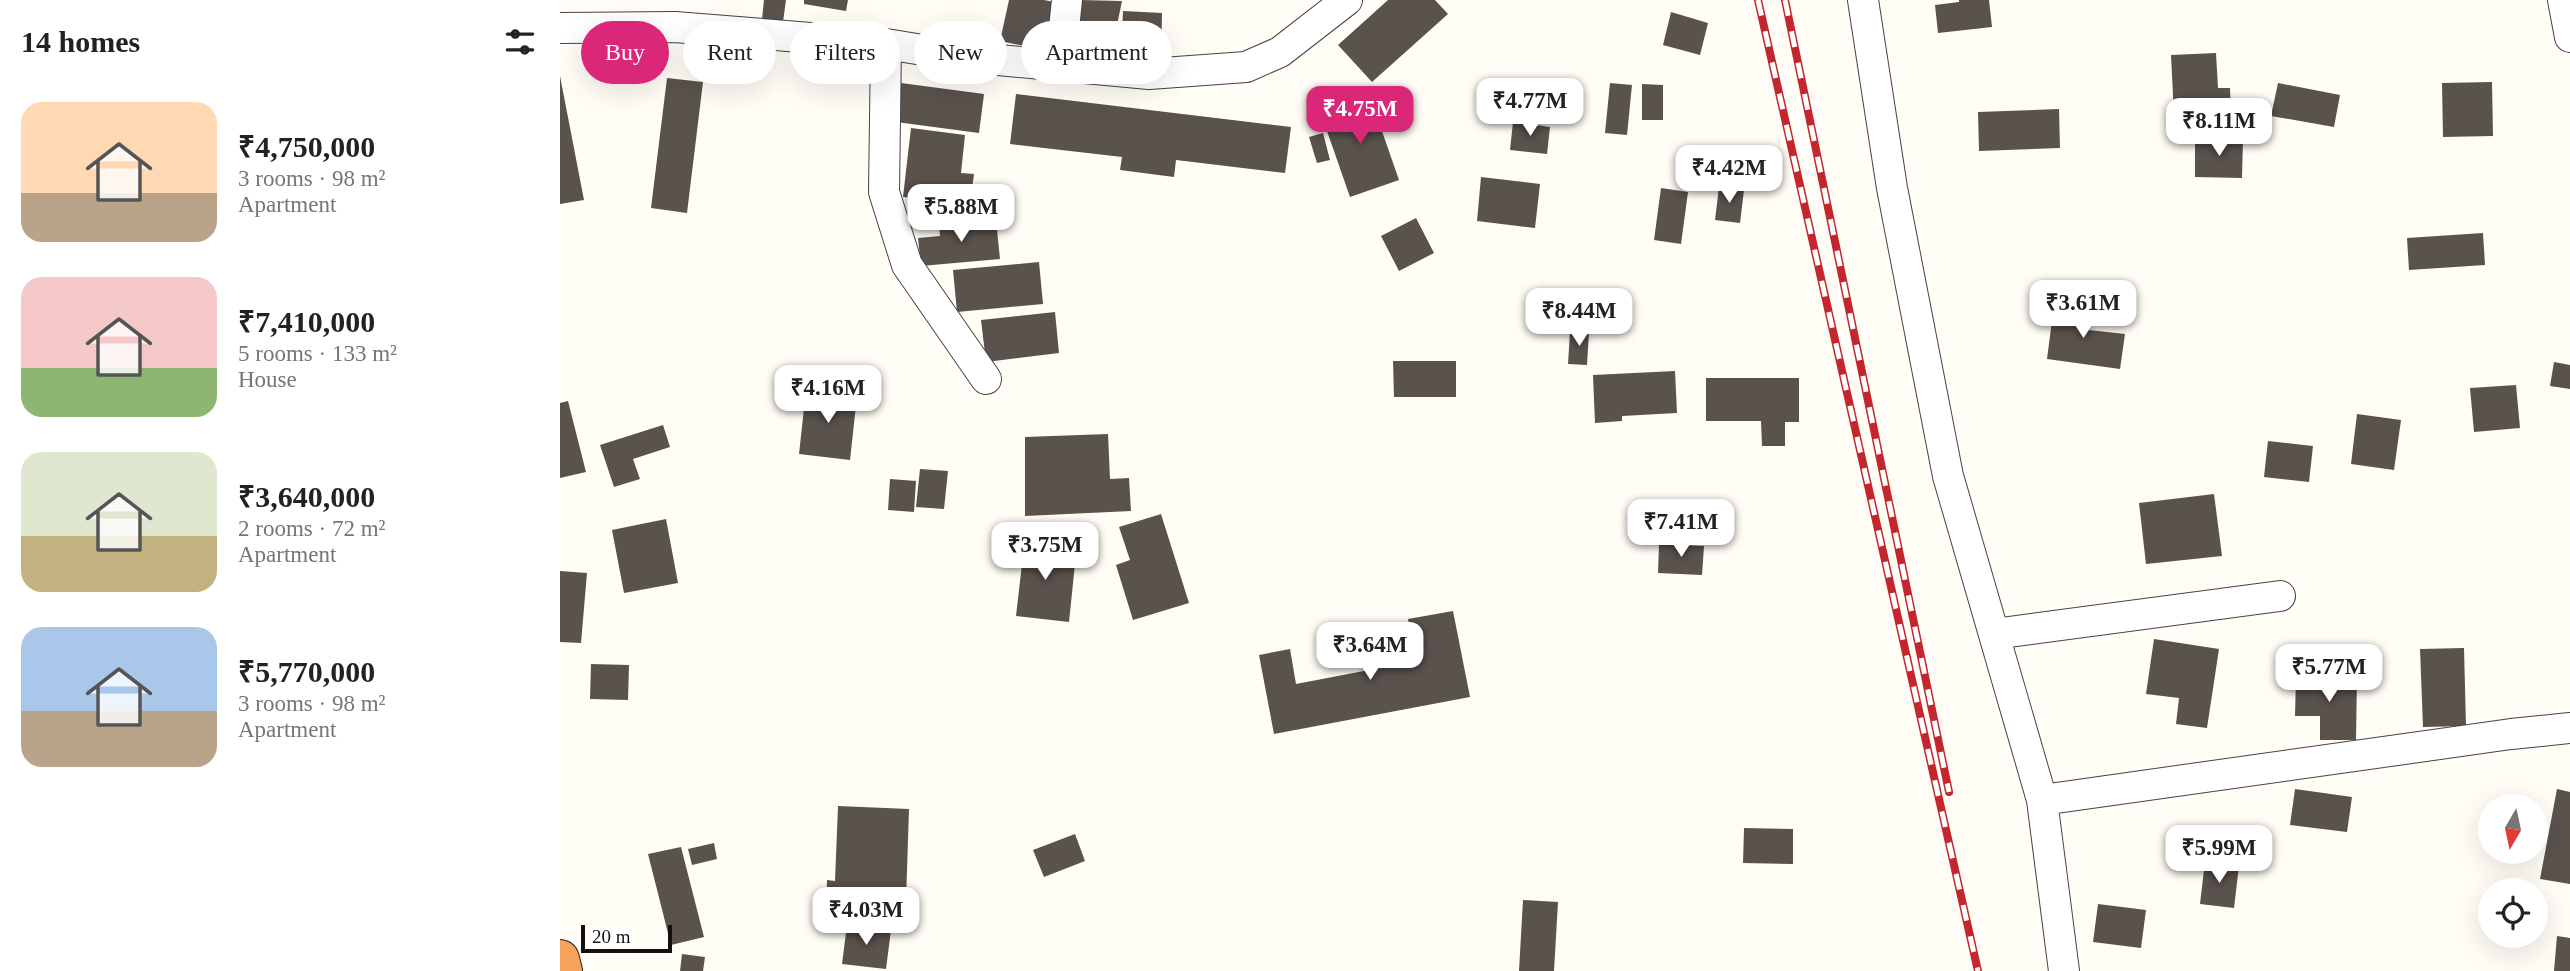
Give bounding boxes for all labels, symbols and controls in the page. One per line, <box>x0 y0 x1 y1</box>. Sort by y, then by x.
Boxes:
chip: Buy <box>581 21 669 84</box>
chip: Rent <box>683 21 776 84</box>
chip: Filters <box>790 21 900 84</box>
chip: New <box>914 21 1007 84</box>
chip: Apartment <box>1021 21 1172 84</box>
icon: filters <box>501 23 539 61</box>
text: 14 homes <box>21 25 140 58</box>
pin: ₹4.77M <box>1473 78 1587 138</box>
pin: ₹4.75M <box>1303 86 1417 146</box>
text: ₹4.77M <box>1492 88 1568 113</box>
text: ₹4.75M <box>1322 96 1398 121</box>
pin: ₹8.11M <box>2162 99 2276 158</box>
text: ₹8.11M <box>2182 108 2256 133</box>
icon: home <box>77 130 161 214</box>
text: ₹4,750,000 <box>238 130 375 163</box>
pin: ₹4.42M <box>1672 146 1786 205</box>
text: ₹4.42M <box>1691 155 1767 180</box>
text: 3 rooms · 98 m² <box>238 166 385 191</box>
pin: ₹5.88M <box>904 184 1018 244</box>
text: Apartment <box>238 192 336 217</box>
text: ₹5.88M <box>923 194 999 219</box>
pin: ₹3.61M <box>2026 280 2140 340</box>
pin: ₹8.44M <box>1522 288 1636 348</box>
text: ₹3.61M <box>2045 290 2121 315</box>
text: ₹8.44M <box>1541 298 1617 323</box>
icon: home <box>77 305 161 389</box>
text: ₹7,410,000 <box>238 305 375 338</box>
text: 5 rooms · 133 m² <box>238 341 397 366</box>
pin: ₹4.16M <box>771 366 885 425</box>
text: House <box>238 367 297 392</box>
text: ₹4.16M <box>790 375 866 400</box>
icon: home <box>77 480 161 564</box>
text: ₹3,640,000 <box>238 480 375 513</box>
pin: ₹7.41M <box>1624 500 1738 559</box>
text: ₹7.41M <box>1643 509 1719 534</box>
text: 2 rooms · 72 m² <box>238 516 385 541</box>
pin: ₹3.75M <box>988 522 1102 582</box>
text: ₹3.75M <box>1007 532 1083 557</box>
text: Apartment <box>238 542 336 567</box>
pin: ₹3.64M <box>1313 622 1427 682</box>
text: ₹3.64M <box>1332 632 1408 657</box>
pin: ₹5.77M <box>2272 644 2386 704</box>
text: ₹5.77M <box>2291 654 2367 679</box>
icon: home <box>77 655 161 739</box>
text: ₹5,770,000 <box>238 655 375 688</box>
text: 3 rooms · 98 m² <box>238 691 385 716</box>
text: Apartment <box>238 717 336 742</box>
north arrow <box>2478 794 2548 864</box>
map controls <box>2478 794 2548 948</box>
pin: ₹5.99M <box>2162 826 2276 885</box>
text: ₹5.99M <box>2181 835 2257 860</box>
button: locate <box>2478 878 2548 948</box>
pin: ₹4.03M <box>809 888 923 947</box>
text: ₹4.03M <box>828 897 904 922</box>
scale bar <box>581 922 672 954</box>
text: 20 m <box>592 926 631 947</box>

